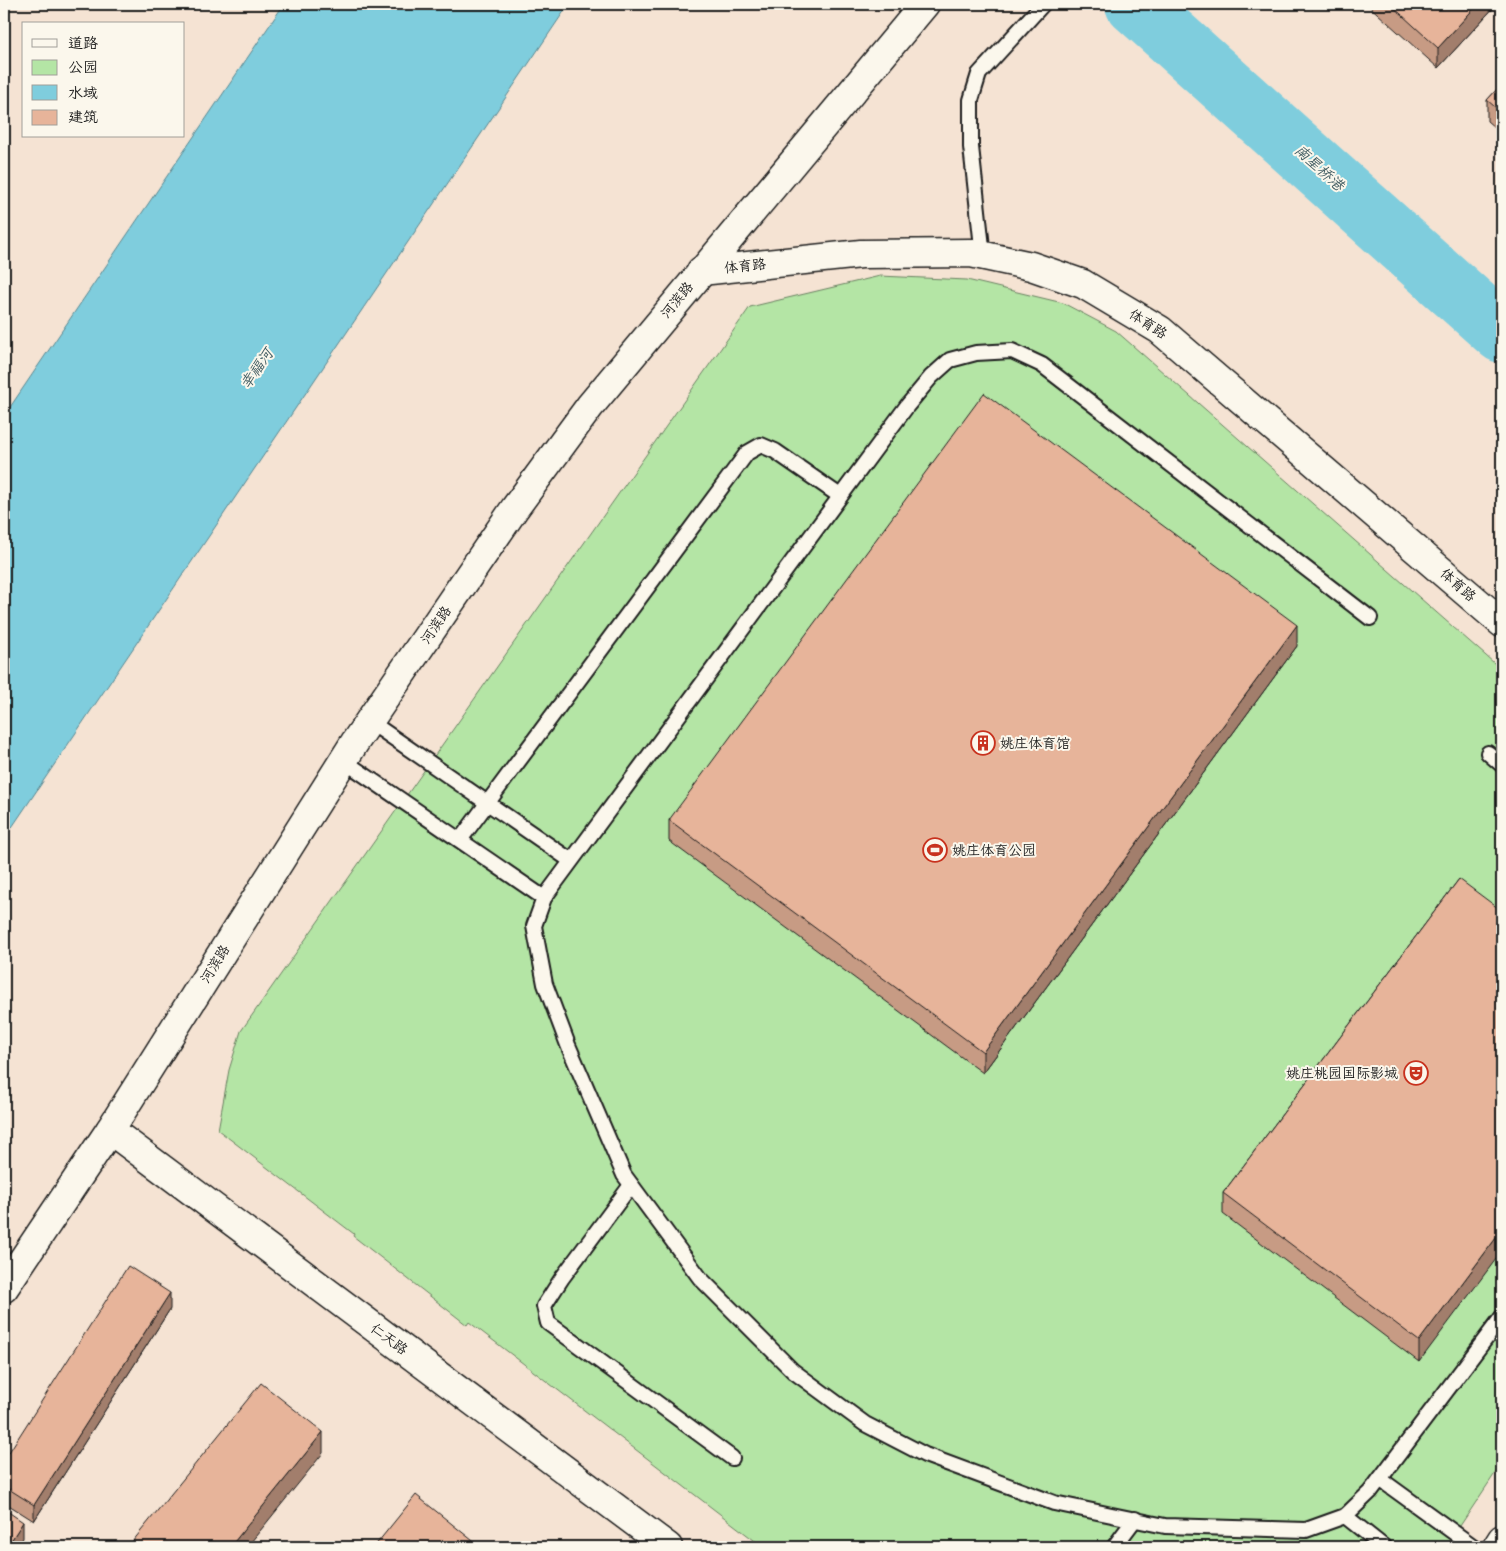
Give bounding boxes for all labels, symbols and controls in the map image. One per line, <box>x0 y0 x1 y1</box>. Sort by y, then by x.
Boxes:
legend <box>22 22 185 138</box>
text: 道路 <box>68 34 98 53</box>
text: 公园 <box>68 58 98 77</box>
text: 水域 <box>68 84 98 103</box>
text: 建筑 <box>68 108 98 127</box>
water label: 南星桥港 <box>1290 141 1349 196</box>
street label: 体育路 <box>723 255 767 277</box>
street label: 河滨路 <box>657 278 697 322</box>
street label: 体育路 <box>1126 305 1170 343</box>
water label: 幸福河 <box>236 343 279 393</box>
street label: 体育路 <box>1437 565 1479 605</box>
street label: 河滨路 <box>417 603 455 647</box>
building icon: 姚庄体育馆 <box>970 730 996 756</box>
place label: 姚庄体育馆 <box>1000 735 1070 752</box>
sports icon: 姚庄体育公园 <box>922 837 948 863</box>
place label: 姚庄体育公园 <box>952 842 1036 859</box>
street label: 河滨路 <box>197 942 233 986</box>
theatre icon: 姚庄桃园国际影城 <box>1403 1060 1429 1086</box>
place label: 姚庄桃园国际影城 <box>1286 1065 1398 1082</box>
street label: 仁天路 <box>367 1320 411 1358</box>

